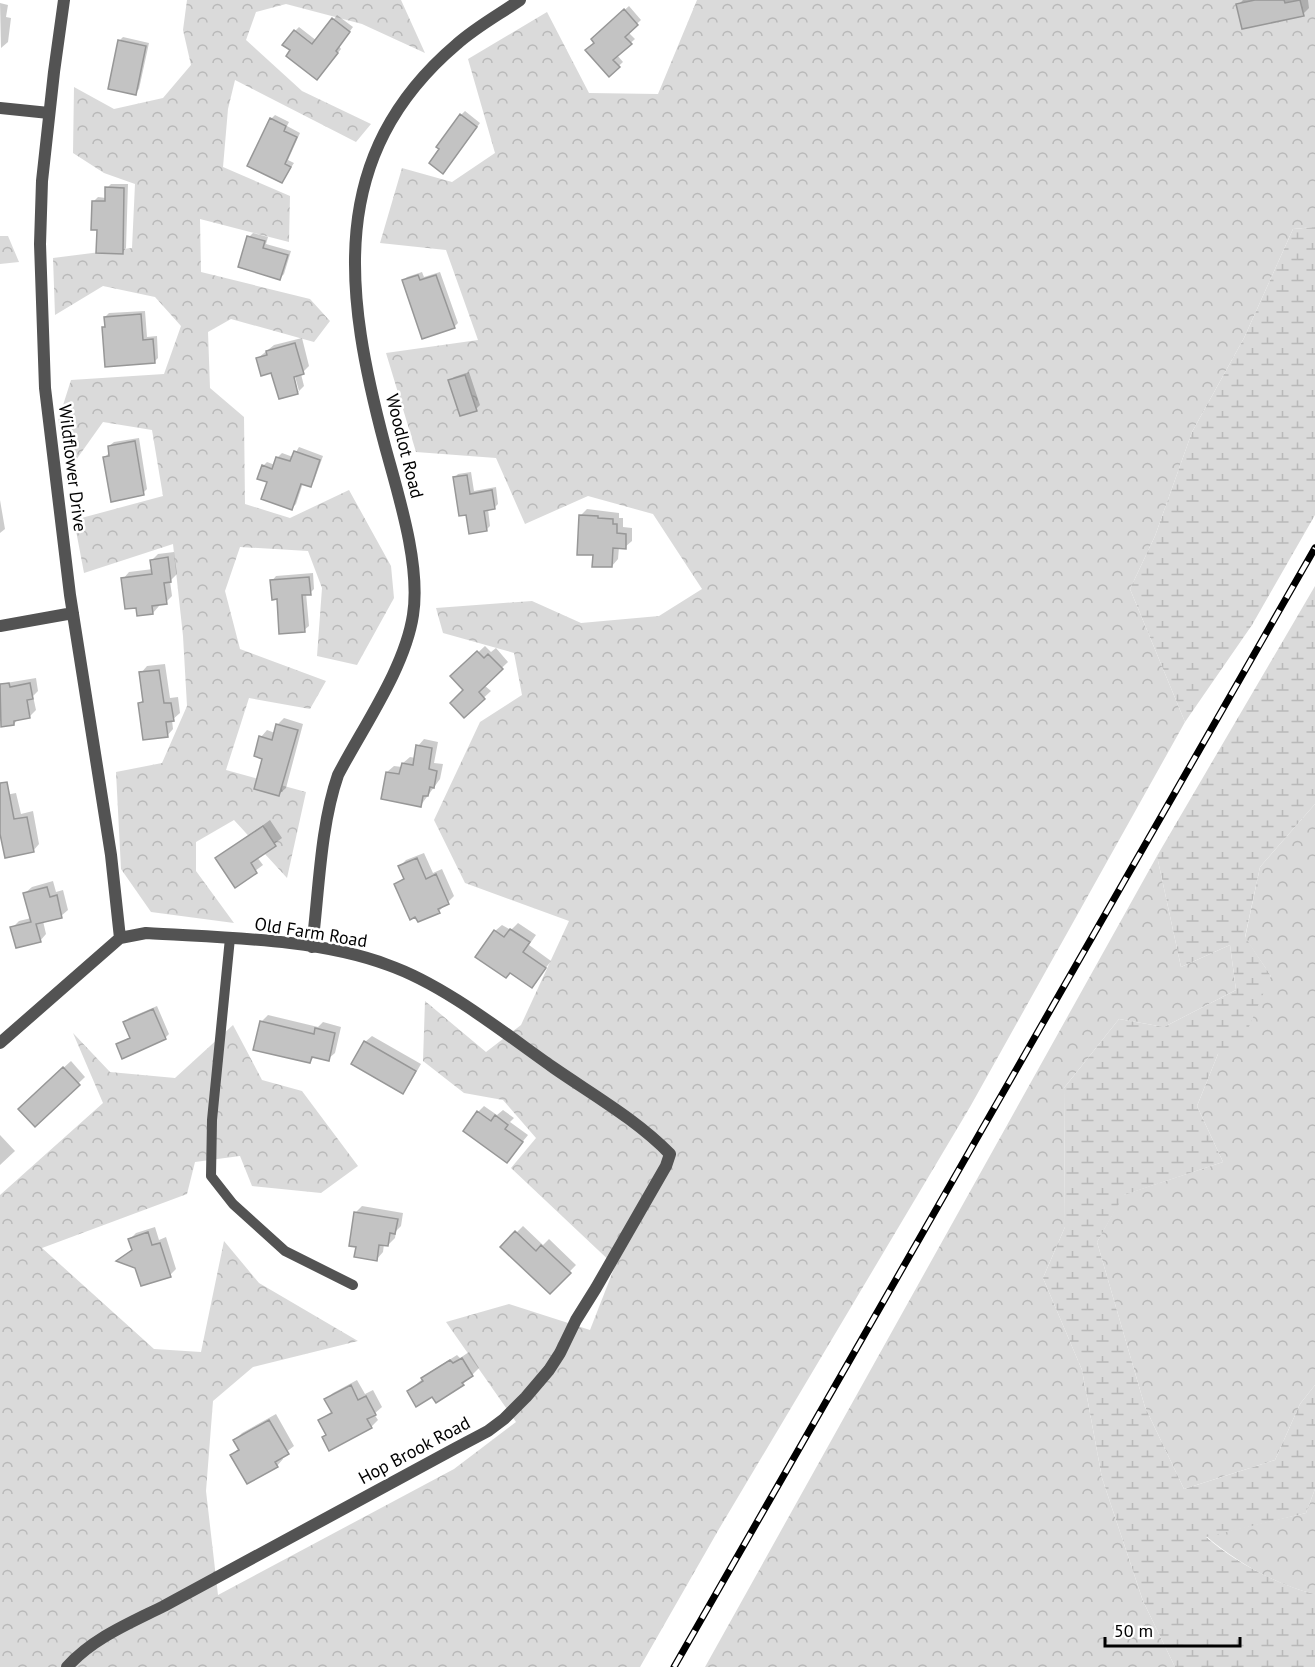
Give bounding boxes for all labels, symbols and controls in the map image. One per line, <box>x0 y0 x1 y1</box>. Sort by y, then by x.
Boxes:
street label: Woodlot Road <box>381 391 429 501</box>
street label: Wildflower Drive <box>54 403 92 533</box>
street label: Old Farm Road <box>253 912 369 952</box>
street label: Hop Brook Road <box>354 1411 474 1489</box>
scale bar <box>1105 1610 1240 1648</box>
text: 50 m <box>1114 1619 1153 1642</box>

